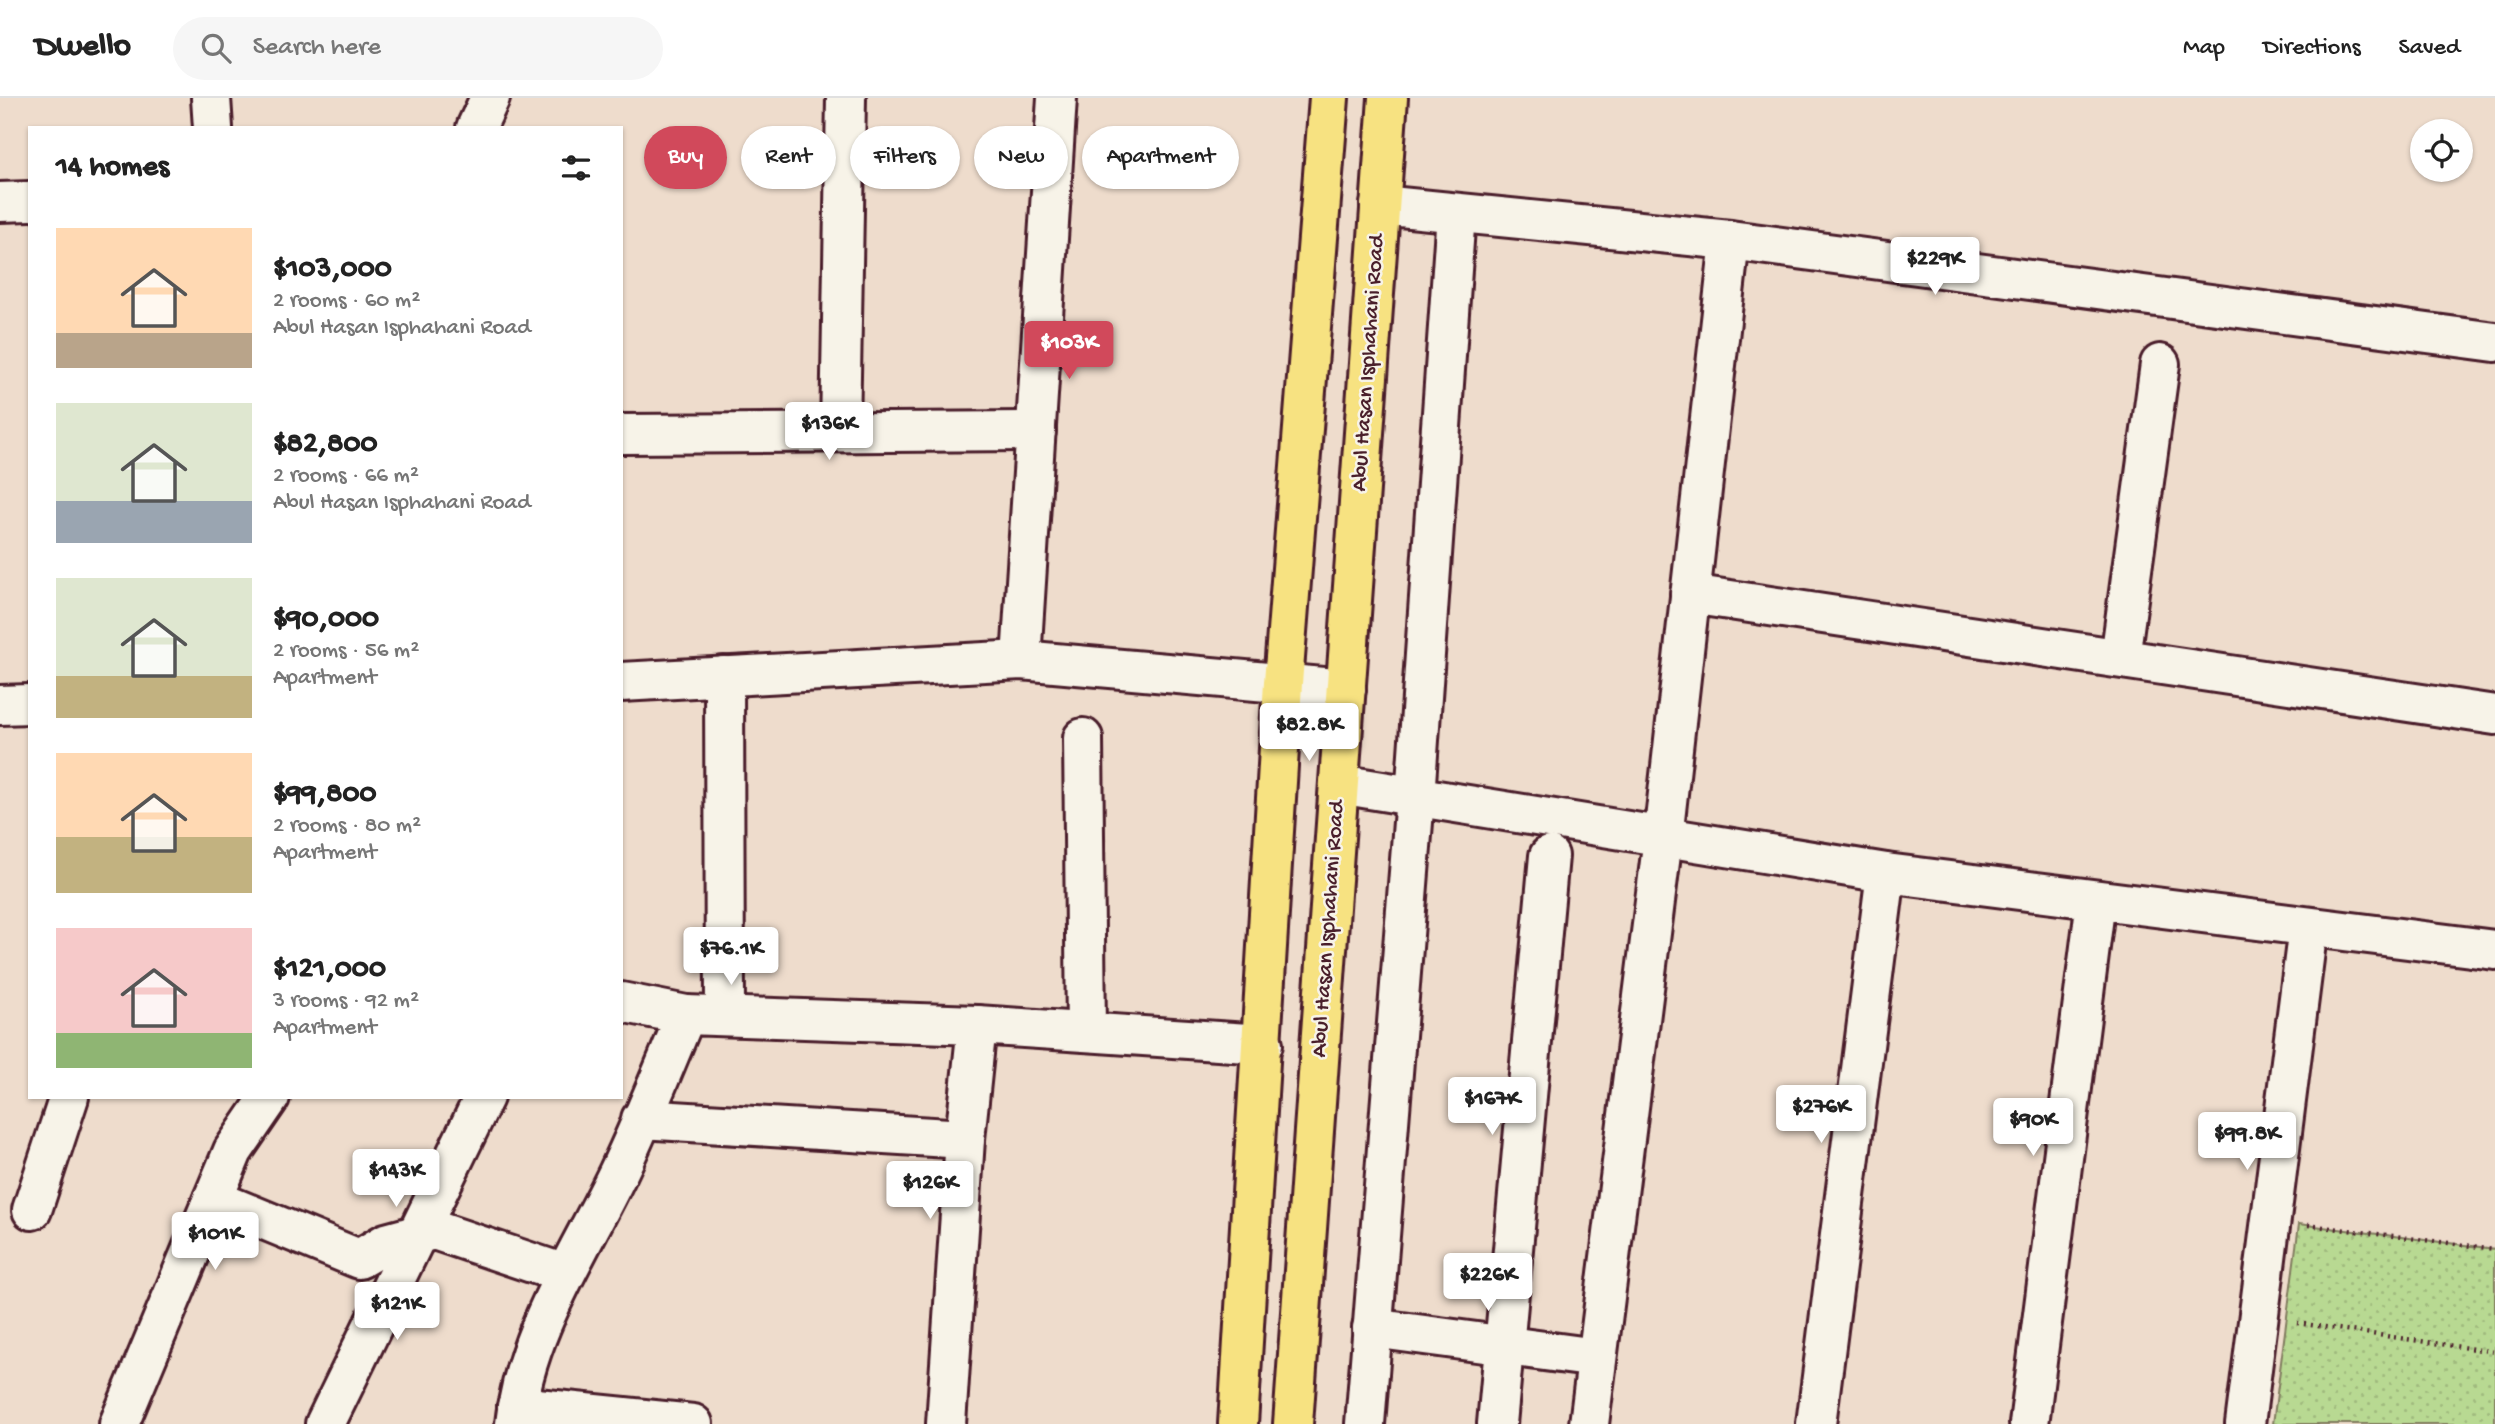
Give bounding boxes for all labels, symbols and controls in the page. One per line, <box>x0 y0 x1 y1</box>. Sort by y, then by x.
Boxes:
search box <box>173 17 663 80</box>
text: Dwello <box>35 29 131 67</box>
icon: search <box>197 29 235 67</box>
text: Search here <box>253 33 381 64</box>
text: Map <box>2183 34 2225 63</box>
text: Directions <box>2263 34 2361 63</box>
text: Saved <box>2399 34 2460 63</box>
map controls <box>2410 119 2473 182</box>
button: locate <box>2410 119 2473 182</box>
chip: Buy <box>644 126 727 189</box>
chip: Rent <box>741 126 836 189</box>
chip: Filters <box>850 126 960 189</box>
chip: New <box>974 126 1068 189</box>
chip: Apartment <box>1082 126 1239 189</box>
icon: filters <box>557 149 595 187</box>
text: 14 homes <box>56 151 169 186</box>
street label: Abul Hasan Isphahani Road <box>1347 232 1392 492</box>
pin: $229K <box>1886 238 1984 297</box>
text: $229K <box>1906 246 1964 273</box>
text: $103,000 <box>273 253 392 288</box>
icon: home <box>112 256 196 340</box>
text: 2 rooms · 60 m² <box>273 288 420 315</box>
text: Abul Hasan Isphahani Road <box>273 315 531 342</box>
pin: $103K <box>1020 322 1118 381</box>
text: $103K <box>1040 330 1098 357</box>
pin: $136K <box>780 402 878 462</box>
text: $136K <box>801 411 857 438</box>
text: $82,800 <box>273 428 378 463</box>
icon: home <box>112 431 196 515</box>
text: 2 rooms · 66 m² <box>273 463 419 490</box>
text: Abul Hasan Isphahani Road <box>273 490 531 517</box>
text: $90,000 <box>273 603 379 638</box>
icon: home <box>112 606 196 690</box>
text: 2 rooms · 56 m² <box>273 638 419 665</box>
text: Apartment <box>273 665 377 692</box>
pin: $82.8K <box>1252 704 1366 763</box>
text: $82.8K <box>1276 712 1342 739</box>
text: $99,800 <box>273 778 376 813</box>
icon: home <box>112 781 196 865</box>
street label: Abul Hasan Isphahani Road <box>1307 798 1352 1058</box>
text: 2 rooms · 80 m² <box>273 813 421 840</box>
text: Apartment <box>273 840 377 867</box>
pin: $76.1K <box>674 928 788 987</box>
text: $76.1K <box>699 936 763 963</box>
text: $121,000 <box>273 953 386 988</box>
icon: home <box>112 956 196 1040</box>
text: 3 rooms · 92 m² <box>273 988 419 1015</box>
text: Apartment <box>273 1015 377 1042</box>
pin: $167K <box>1443 1077 1541 1137</box>
text: $167K <box>1464 1086 1520 1113</box>
pin: $276K <box>1772 1086 1870 1145</box>
text: $276K <box>1792 1094 1850 1121</box>
pin: $90K <box>1992 1098 2074 1158</box>
text: $90K <box>2009 1107 2057 1134</box>
pin: $99.8K <box>2190 1112 2304 1172</box>
text: $99.8K <box>2214 1121 2280 1148</box>
pin: $143K <box>347 1150 445 1209</box>
text: $143K <box>368 1158 424 1185</box>
pin: $126K <box>881 1162 979 1221</box>
text: $126K <box>902 1170 958 1197</box>
pin: $101K <box>166 1212 264 1272</box>
text: $101K <box>188 1221 242 1248</box>
pin: $226K <box>1439 1254 1537 1313</box>
text: $226K <box>1459 1262 1517 1289</box>
pin: $121K <box>348 1282 446 1342</box>
text: $121K <box>371 1291 423 1318</box>

